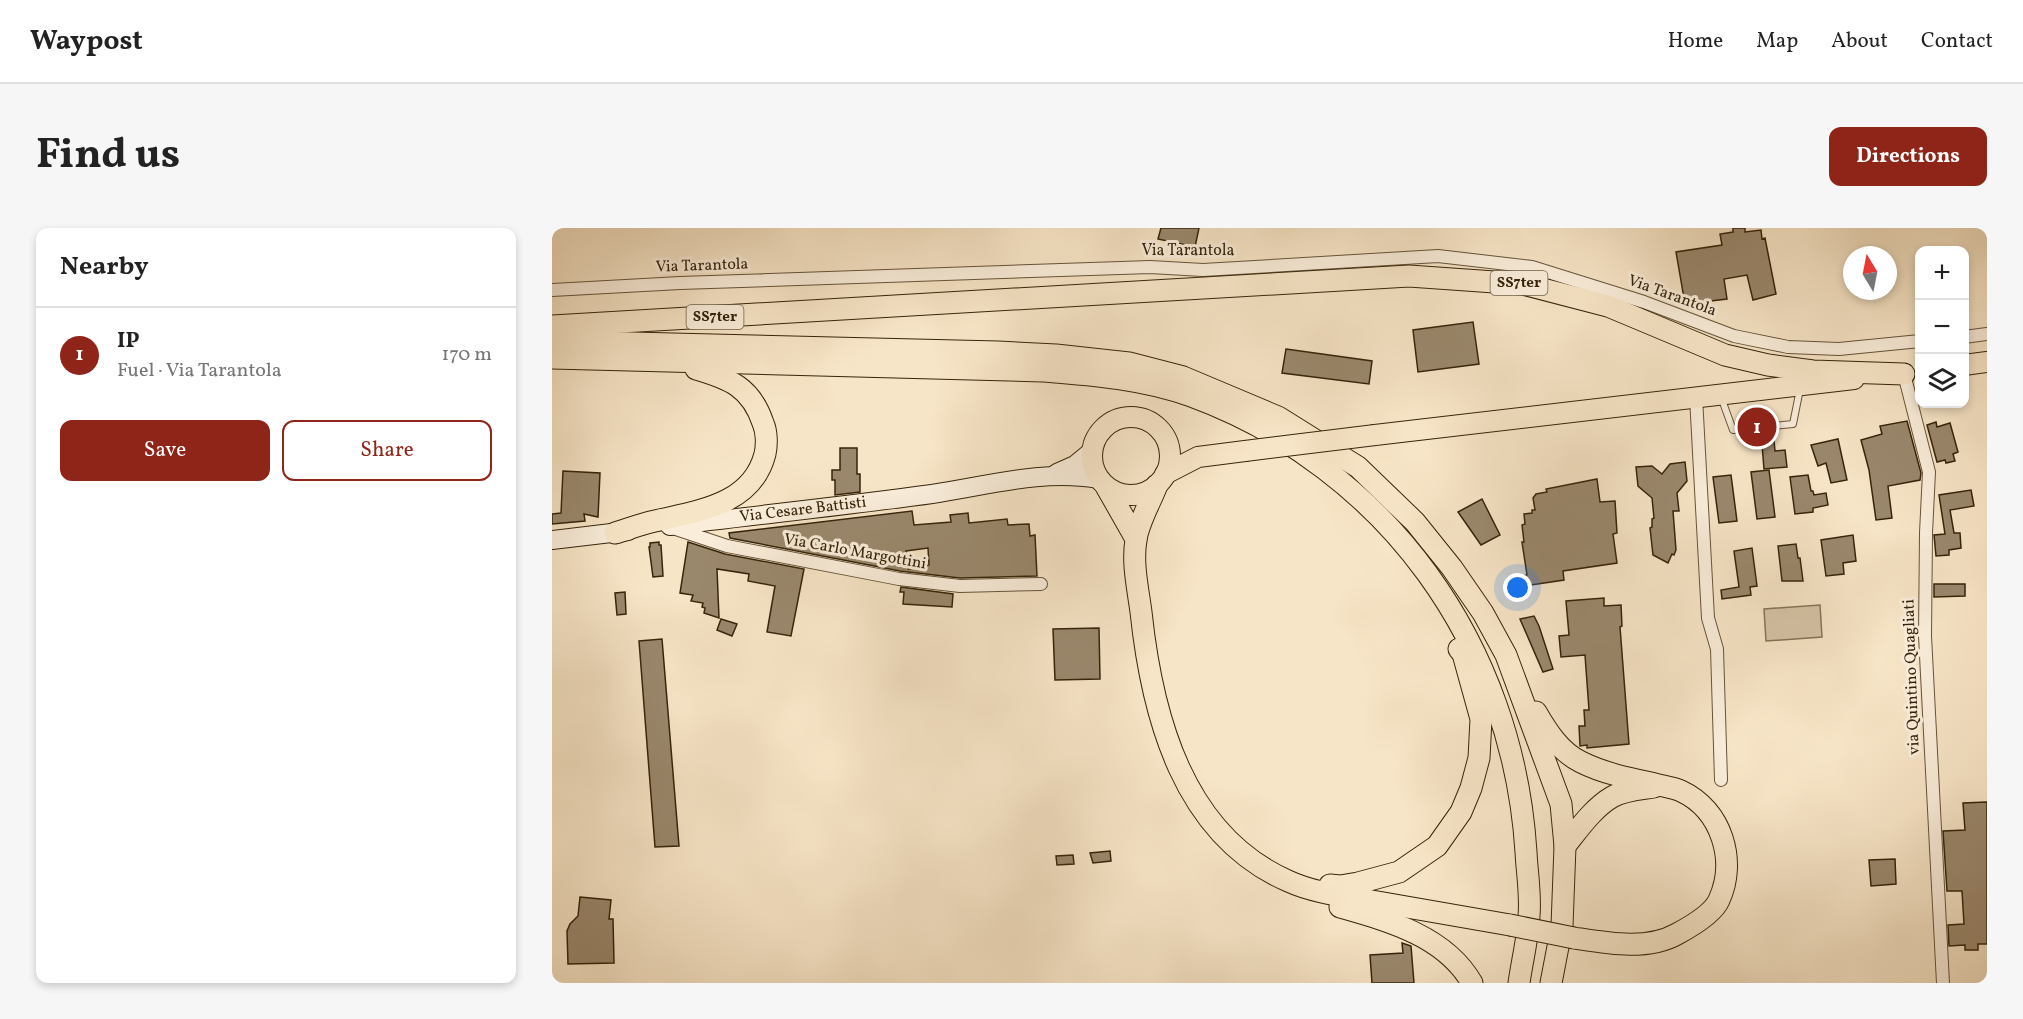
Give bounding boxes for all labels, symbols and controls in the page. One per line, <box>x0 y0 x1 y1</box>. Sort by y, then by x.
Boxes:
text: Waypost <box>30 22 143 61</box>
text: Home <box>1668 27 1723 56</box>
text: Map <box>1756 27 1798 56</box>
text: About <box>1831 27 1888 56</box>
text: Contact <box>1921 27 1993 56</box>
text: Find us <box>36 127 180 186</box>
button: Directions <box>1829 127 1987 186</box>
street label: Via Tarantola <box>1142 240 1234 262</box>
north arrow <box>1843 246 1897 300</box>
map controls <box>1915 246 1969 408</box>
button: + <box>1915 246 1969 300</box>
text: Nearby <box>60 249 149 285</box>
street label: Via Tarantola <box>655 253 749 279</box>
street label: Via Tarantola <box>1625 270 1719 322</box>
road number: SS7ter <box>1490 271 1548 295</box>
button: − <box>1915 300 1969 354</box>
road number: SS7ter <box>686 305 744 329</box>
text: IP <box>117 326 139 357</box>
text: 1 <box>75 341 84 369</box>
text: 170 m <box>442 341 492 369</box>
button: layers <box>1915 354 1969 408</box>
text: Fuel · Via Tarantola <box>117 357 282 385</box>
pin: 1 <box>1738 404 1776 450</box>
button: Save <box>60 420 270 481</box>
button: Share <box>282 420 492 481</box>
street label: Via Cesare Battisti <box>738 492 868 528</box>
street label: Via Carlo Margottini <box>782 529 928 575</box>
your location <box>1503 573 1532 602</box>
street label: via Quintino Quagliati <box>1898 599 1926 755</box>

